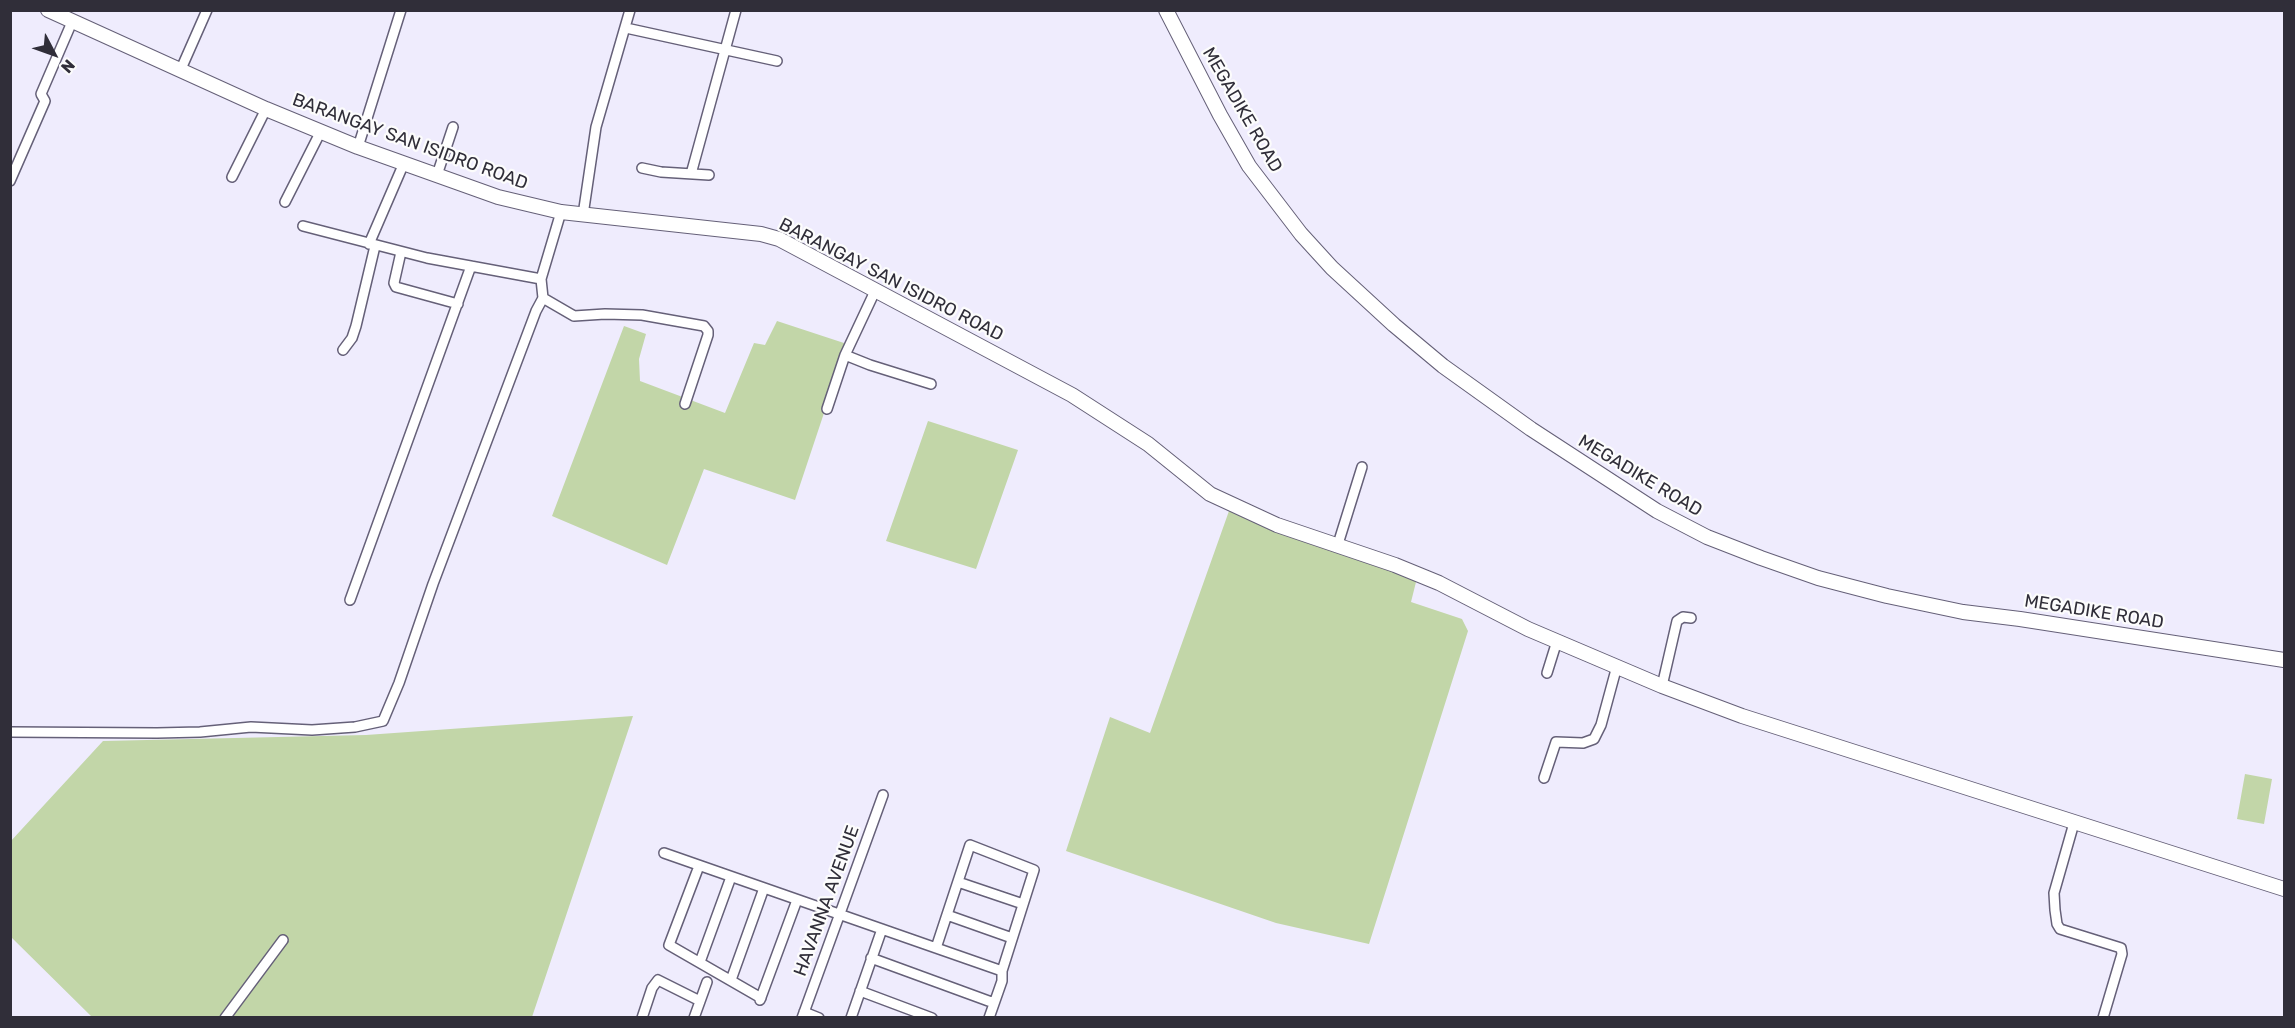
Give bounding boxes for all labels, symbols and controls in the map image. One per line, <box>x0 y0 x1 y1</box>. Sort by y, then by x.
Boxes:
north arrow <box>24 24 84 84</box>
street label: MEGADIKE ROAD <box>1197 44 1287 176</box>
text: N <box>57 56 79 77</box>
street label: BARANGAY SAN ISIDRO ROAD <box>289 89 531 195</box>
street label: BARANGAY SAN ISIDRO ROAD <box>775 214 1007 346</box>
street label: MEGADIKE ROAD <box>1574 430 1706 522</box>
street label: MEGADIKE ROAD <box>2023 590 2165 634</box>
street label: HAVANNA AVENUE <box>790 823 864 979</box>

